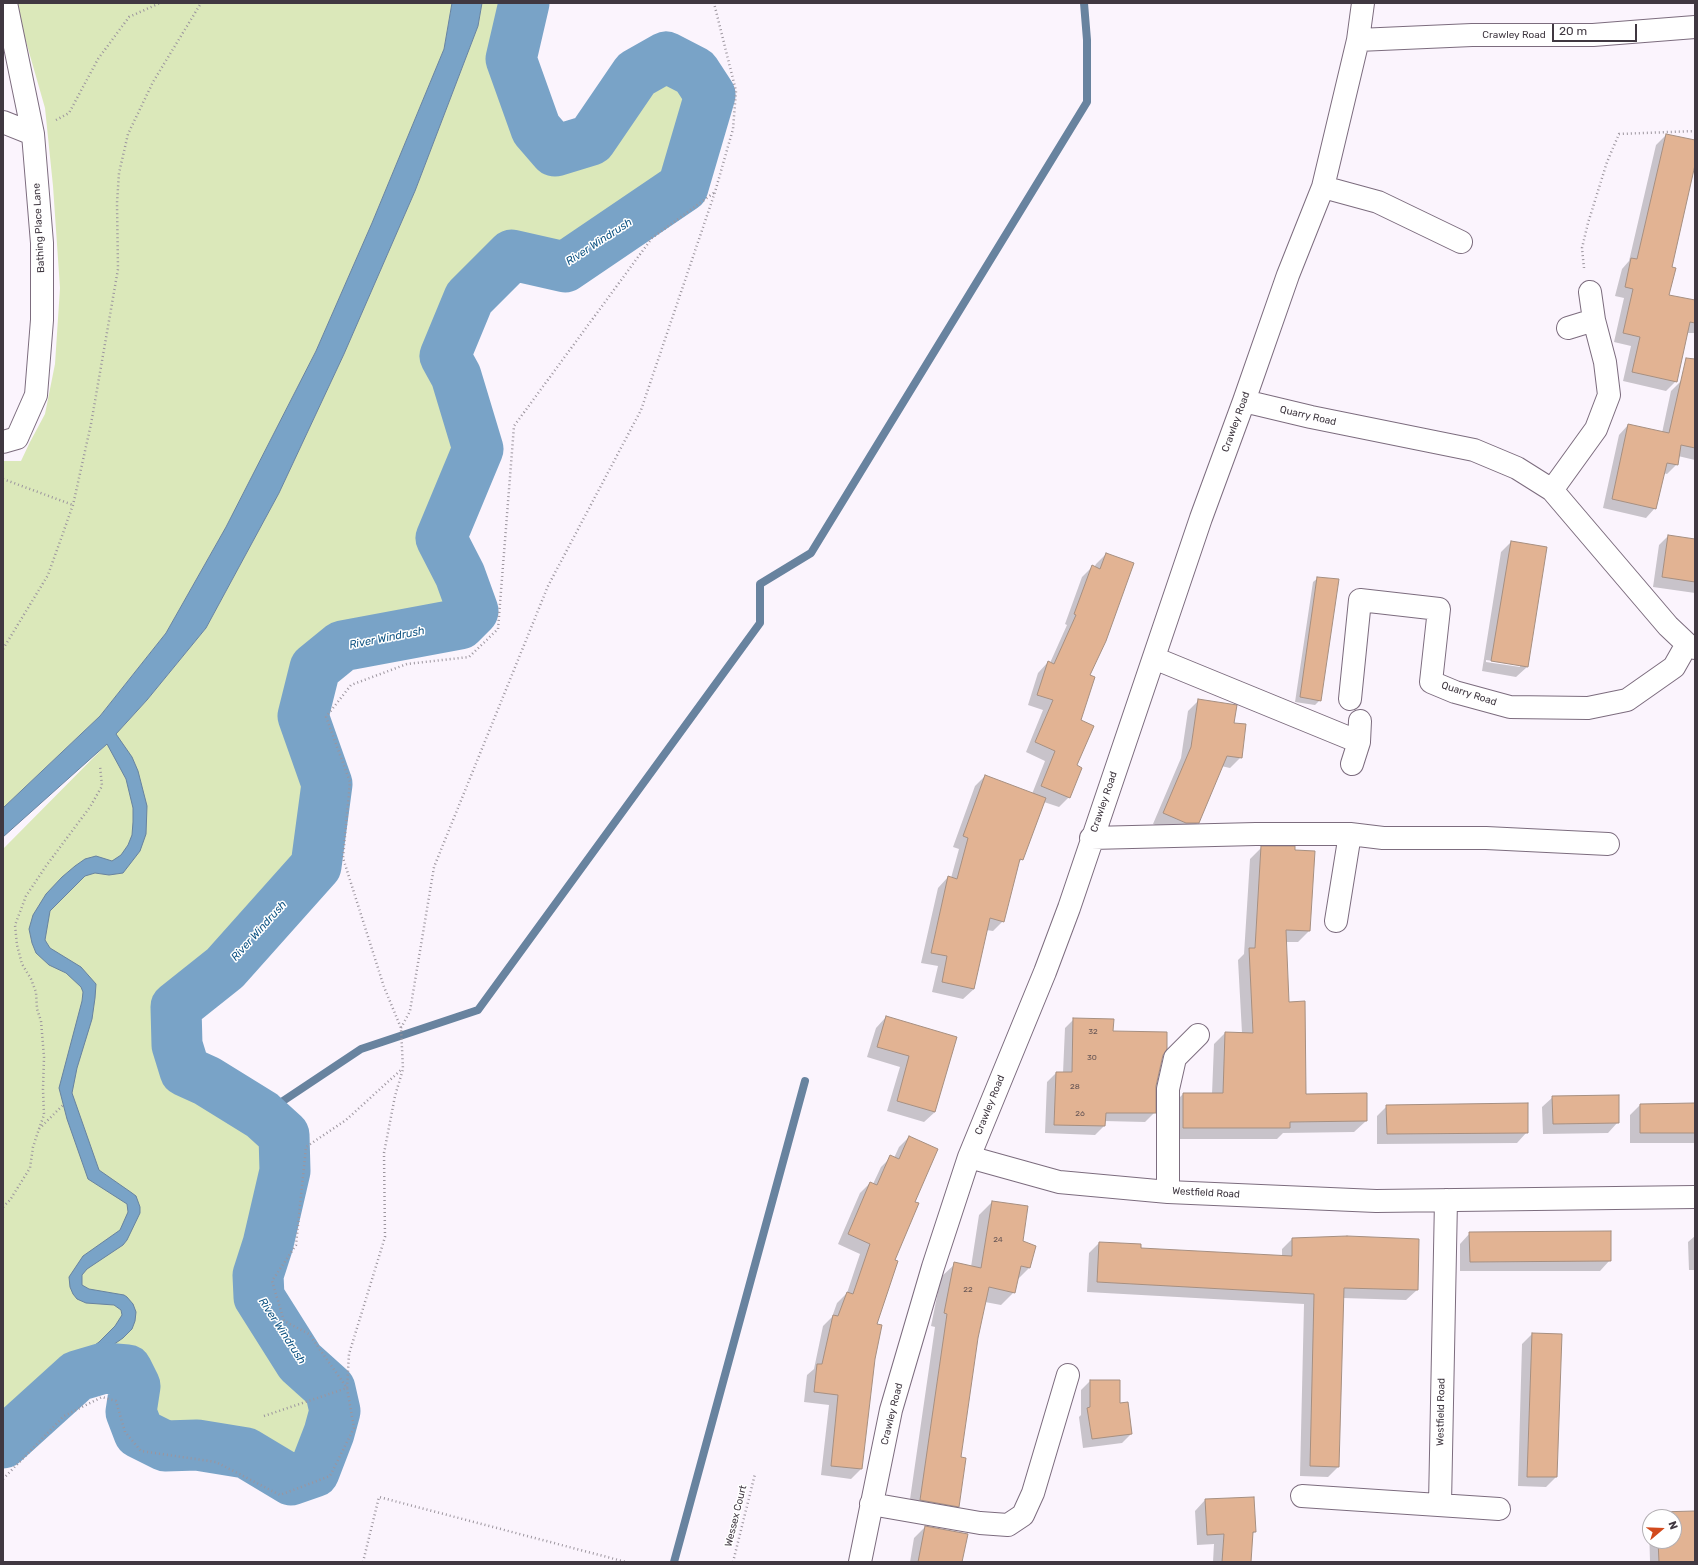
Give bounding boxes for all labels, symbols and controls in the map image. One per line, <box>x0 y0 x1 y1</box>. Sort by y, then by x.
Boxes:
scale bar <box>1554 16 1639 42</box>
text: 20 m <box>1559 24 1587 38</box>
street label: Crawley Road <box>1482 29 1546 41</box>
street label: Bathing Place Lane <box>31 183 47 273</box>
water label: River Windrush <box>563 216 635 268</box>
street label: Crawley Road <box>1220 390 1252 454</box>
street label: Quarry Road <box>1279 404 1337 428</box>
water label: River Windrush <box>348 624 426 652</box>
street label: Quarry Road <box>1440 679 1498 709</box>
street label: Crawley Road <box>1088 770 1120 834</box>
water label: River Windrush <box>228 898 290 964</box>
house number: 32 <box>1088 1027 1098 1037</box>
house number: 30 <box>1087 1053 1097 1063</box>
street label: Crawley Road <box>973 1073 1007 1137</box>
house number: 28 <box>1070 1082 1080 1092</box>
house number: 26 <box>1075 1109 1085 1119</box>
street label: Westfield Road <box>1172 1185 1240 1201</box>
house number: 24 <box>993 1235 1003 1245</box>
house number: 22 <box>963 1285 973 1295</box>
water label: River Windrush <box>256 1295 308 1367</box>
street label: Westfield Road <box>1434 1378 1448 1446</box>
street label: Crawley Road <box>879 1382 905 1446</box>
street label: Wessex Court <box>723 1484 749 1548</box>
north arrow <box>1642 1509 1682 1549</box>
text: N <box>1665 1519 1680 1531</box>

